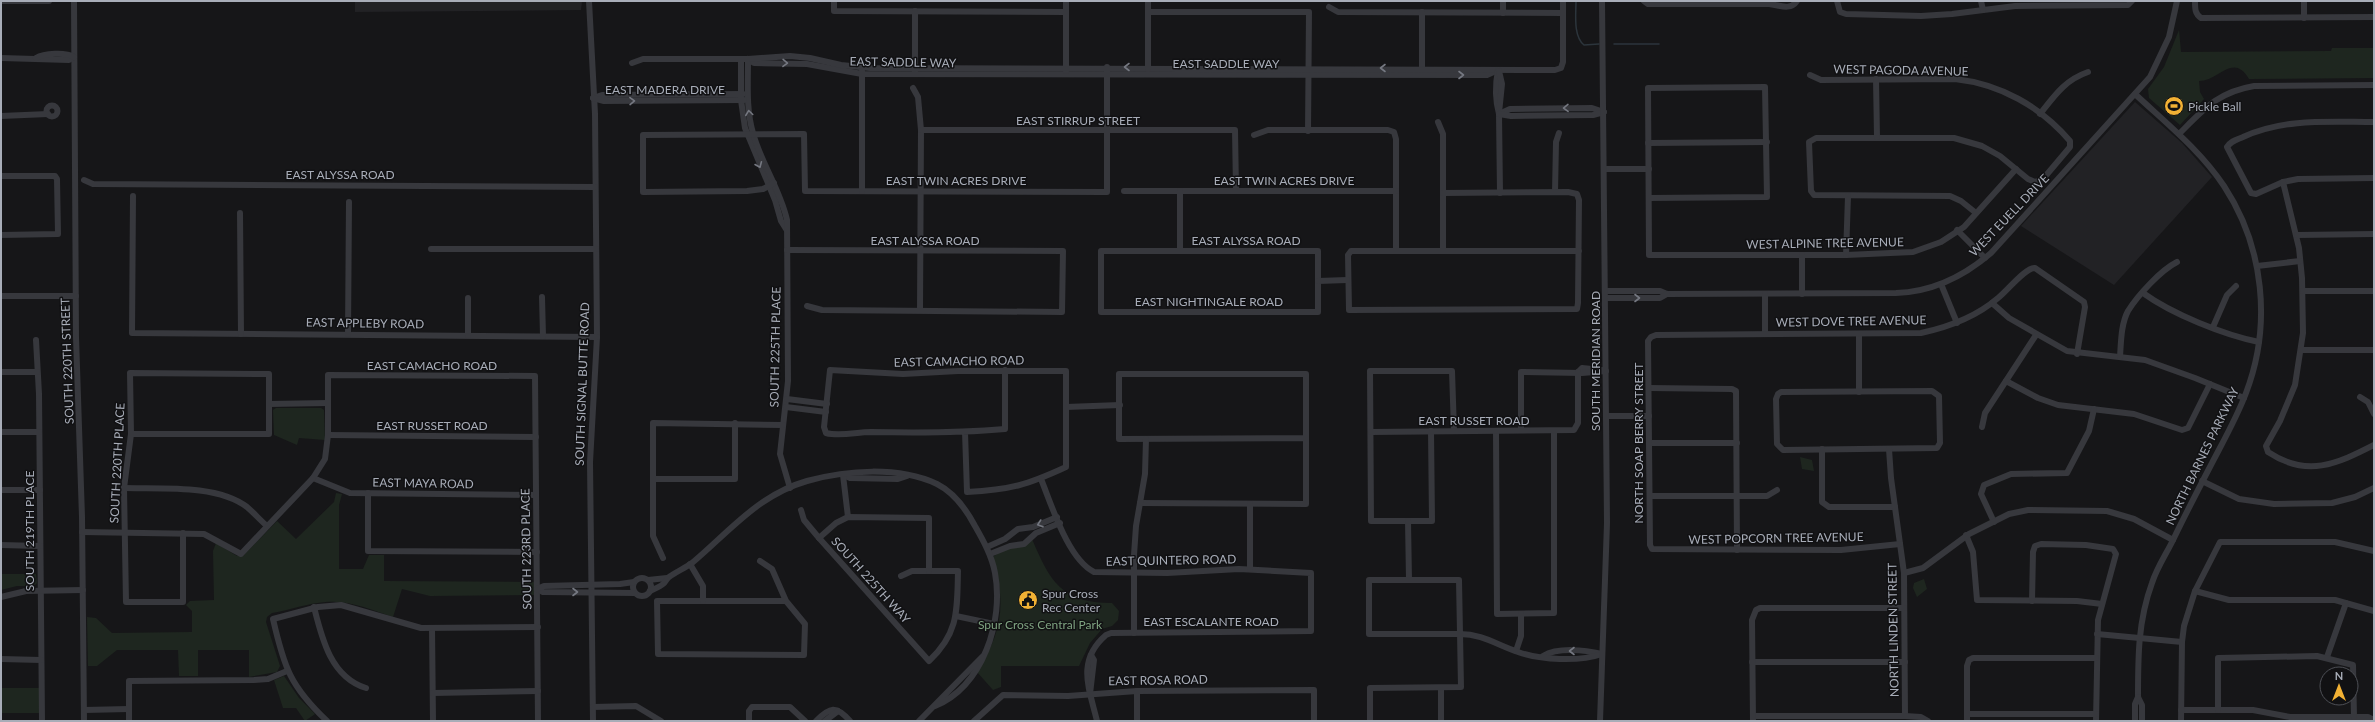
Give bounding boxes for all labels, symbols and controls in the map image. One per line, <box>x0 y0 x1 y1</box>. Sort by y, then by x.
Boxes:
street label: EAST SADDLE WAY <box>849 54 957 70</box>
street label: EAST SADDLE WAY <box>1173 56 1280 71</box>
one-way arrow <box>782 59 788 67</box>
street label: WEST PAGODA AVENUE <box>1833 61 1969 79</box>
one-way arrow <box>1124 63 1130 71</box>
one-way arrow <box>1380 64 1386 72</box>
one-way arrow <box>1458 71 1464 79</box>
street label: EAST MADERA DRIVE <box>605 82 725 97</box>
sports icon: Pickle Ball <box>2163 95 2185 117</box>
one-way arrow <box>629 97 635 105</box>
place label: Pickle Ball <box>2188 99 2241 114</box>
one-way arrow <box>1563 104 1569 112</box>
one-way arrow <box>745 110 754 116</box>
street label: EAST STIRRUP STREET <box>1016 113 1140 128</box>
one-way arrow <box>755 161 763 168</box>
street label: EAST ALYSSA ROAD <box>285 167 395 182</box>
street label: WEST EUELL DRIVE <box>1966 171 2052 259</box>
street label: EAST TWIN ACRES DRIVE <box>886 173 1026 188</box>
street label: EAST TWIN ACRES DRIVE <box>1214 173 1354 188</box>
street label: EAST ALYSSA ROAD <box>870 233 980 248</box>
street label: EAST ALYSSA ROAD <box>1191 233 1301 248</box>
street label: WEST ALPINE TREE AVENUE <box>1746 234 1904 252</box>
street label: SOUTH 225TH PLACE <box>766 286 784 407</box>
street label: SOUTH MERIDIAN ROAD <box>1588 291 1603 431</box>
street label: EAST NIGHTINGALE ROAD <box>1135 294 1283 309</box>
one-way arrow <box>1634 294 1640 302</box>
street label: SOUTH 220TH STREET <box>57 298 77 424</box>
street label: SOUTH SIGNAL BUTTE ROAD <box>572 302 592 466</box>
street label: WEST DOVE TREE AVENUE <box>1776 312 1926 330</box>
street label: EAST APPLEBY ROAD <box>306 314 424 332</box>
street label: EAST CAMACHO ROAD <box>894 352 1024 370</box>
street label: EAST CAMACHO ROAD <box>367 358 497 373</box>
street label: NORTH SOAP BERRY STREET <box>1631 363 1646 523</box>
street label: NORTH BARNES PARKWAY <box>2162 384 2242 527</box>
street label: SOUTH 220TH PLACE <box>106 402 128 524</box>
street label: EAST RUSSET ROAD <box>1418 413 1530 428</box>
street label: EAST RUSSET ROAD <box>376 418 488 433</box>
street label: SOUTH 219TH PLACE <box>22 471 37 591</box>
street label: EAST MAYA ROAD <box>372 475 474 491</box>
street label: SOUTH 223RD PLACE <box>517 488 535 610</box>
one-way arrow <box>1037 519 1044 528</box>
street label: WEST POPCORN TREE AVENUE <box>1688 529 1864 547</box>
street label: SOUTH 225TH WAY <box>828 534 914 627</box>
street label: EAST QUINTERO ROAD <box>1106 551 1236 569</box>
street label: NORTH LINDEN STREET <box>1884 563 1902 697</box>
place label: Spur Cross Rec Center <box>1042 586 1101 615</box>
one-way arrow <box>572 587 578 596</box>
public building icon: Spur Cross Rec Center <box>1017 589 1039 611</box>
street label: EAST ESCALANTE ROAD <box>1143 614 1279 629</box>
park label: Spur Cross Central Park <box>978 617 1103 632</box>
one-way arrow <box>1569 647 1575 656</box>
north arrow <box>2319 666 2359 706</box>
text: N <box>2335 669 2343 682</box>
street label: EAST ROSA ROAD <box>1108 672 1208 688</box>

